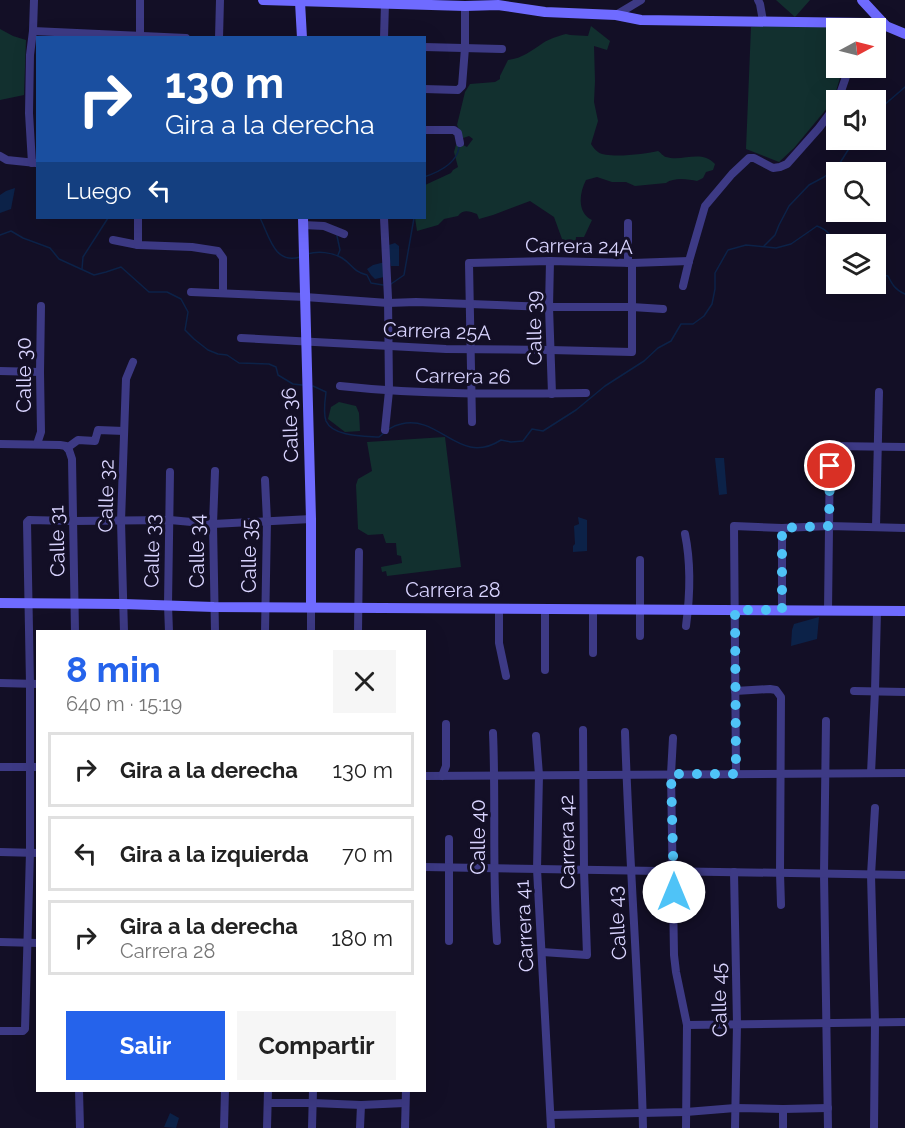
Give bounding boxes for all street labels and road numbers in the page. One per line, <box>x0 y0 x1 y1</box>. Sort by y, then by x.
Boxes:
street label: Carrera 24A <box>525 233 634 259</box>
street label: Calle 39 <box>521 290 547 366</box>
street label: Carrera 25A <box>383 317 492 345</box>
street label: Calle 30 <box>12 337 36 413</box>
street label: Carrera 26 <box>415 363 511 389</box>
street label: Calle 36 <box>277 387 303 463</box>
street label: Calle 32 <box>93 459 119 533</box>
street label: Calle 31 <box>44 505 70 577</box>
street label: Calle 33 <box>139 514 165 588</box>
street label: Calle 34 <box>185 514 209 588</box>
street label: Calle 35 <box>237 519 261 593</box>
street label: Carrera 28 <box>405 578 501 602</box>
street label: Carrera 42 <box>554 795 580 889</box>
street label: Calle 40 <box>466 799 490 875</box>
street label: Carrera 41 <box>510 879 538 973</box>
street label: Calle 43 <box>602 885 632 961</box>
street label: Calle 45 <box>706 963 732 1037</box>

